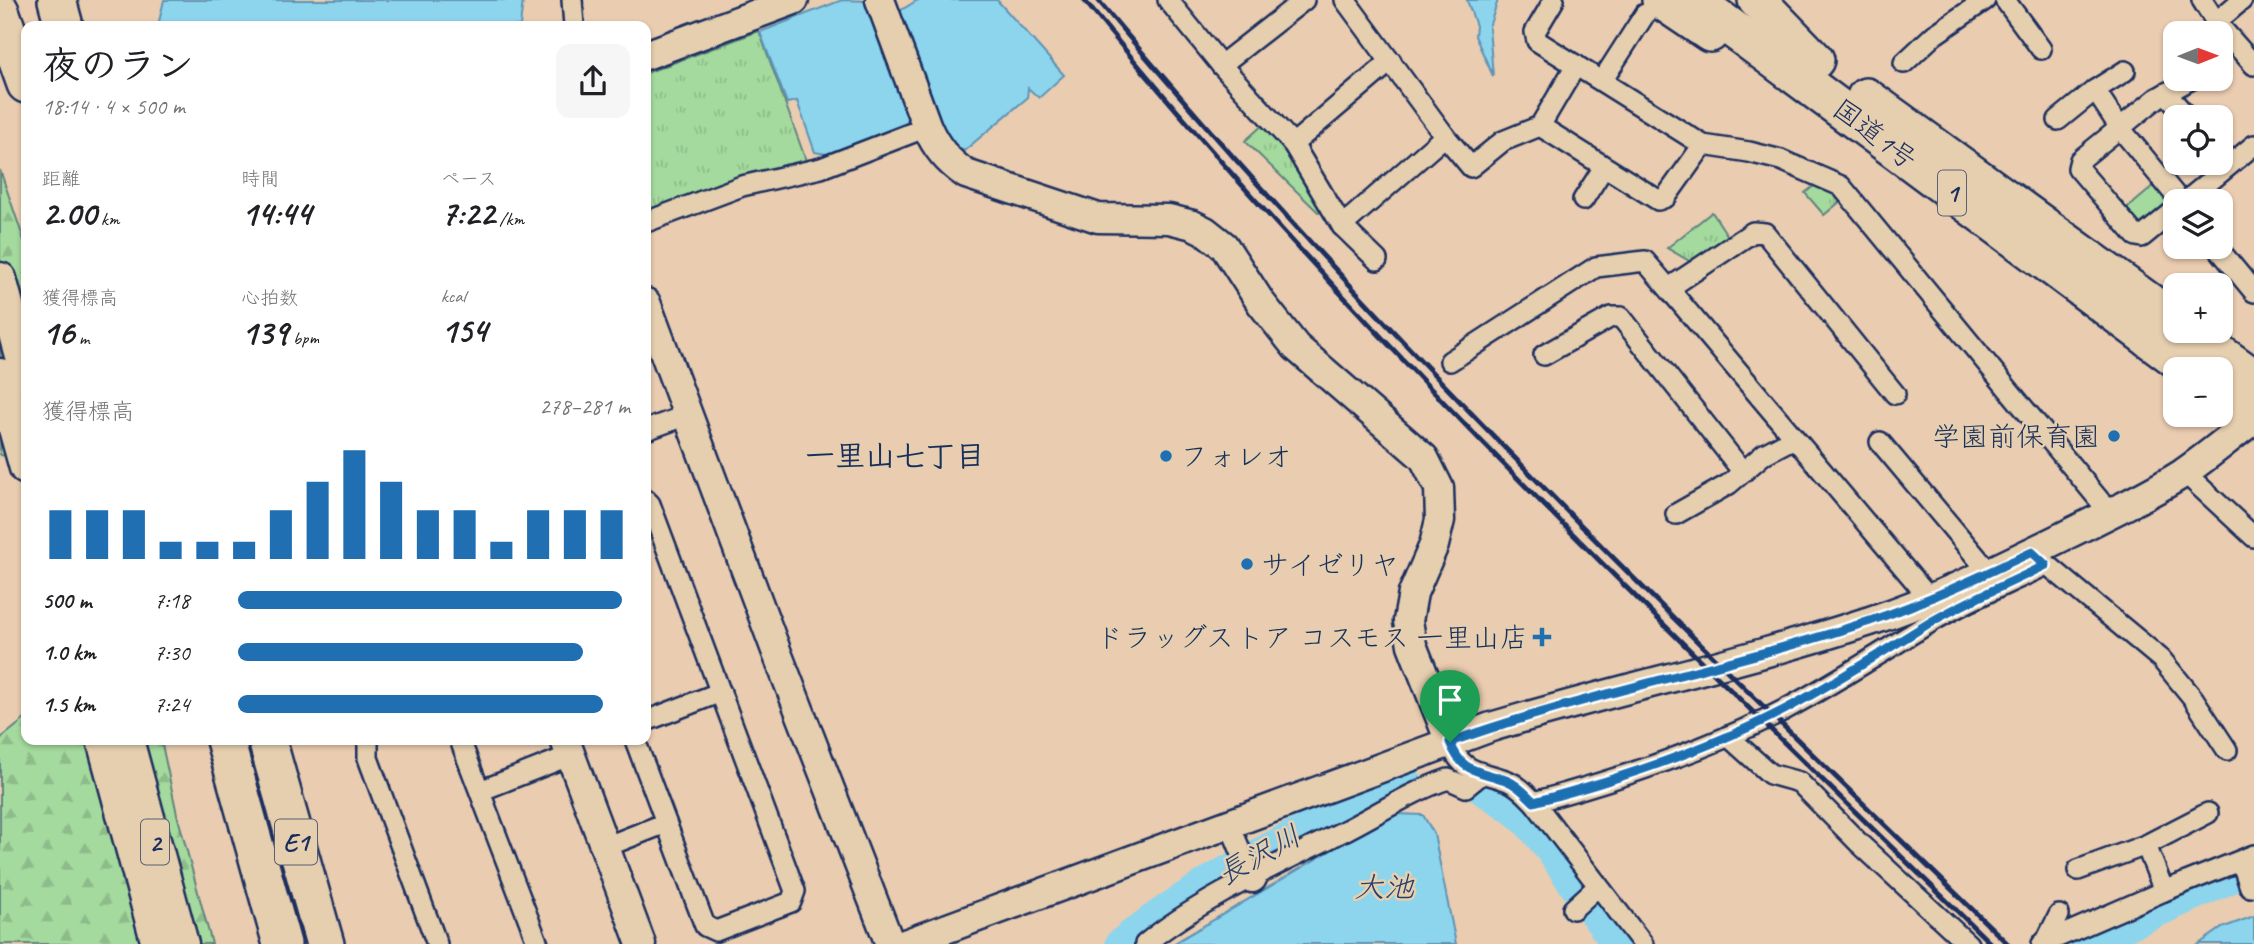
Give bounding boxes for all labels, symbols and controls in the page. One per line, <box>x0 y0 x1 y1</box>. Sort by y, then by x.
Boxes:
north arrow <box>2163 21 2233 91</box>
map controls <box>2163 21 2233 427</box>
text: 夜のラン <box>42 42 194 89</box>
button: share <box>556 44 630 118</box>
street label: 国道1号 <box>1826 91 1924 177</box>
text: 18:14 · 4 × 500 m <box>42 92 185 121</box>
button: locate <box>2163 105 2233 175</box>
text: 距離 <box>42 167 80 191</box>
text: 時間 <box>241 167 279 191</box>
text: ペース <box>441 167 497 191</box>
road number: 1 <box>1938 170 1966 216</box>
button: layers <box>2163 189 2233 259</box>
text: 2.00 <box>42 191 96 236</box>
text: 14:44 <box>241 191 311 236</box>
text: 7:22 <box>441 191 495 236</box>
text: km <box>96 207 119 231</box>
text: /km <box>495 207 524 231</box>
button: + <box>2163 273 2233 343</box>
text: kcal <box>441 284 466 308</box>
text: 獲得標高 <box>42 286 118 310</box>
text: 心拍数 <box>241 286 298 310</box>
text: 154 <box>441 308 487 353</box>
text: 16 <box>42 310 74 355</box>
text: 139 <box>241 310 288 355</box>
text: m <box>74 326 90 350</box>
text: bpm <box>288 326 319 350</box>
button: − <box>2163 357 2233 427</box>
text: 278–281 m <box>539 392 630 421</box>
text: 獲得標高 <box>42 397 134 426</box>
place label: 学園前保育園 <box>1932 419 2100 454</box>
marker: 学園前保育園 <box>2106 428 2122 444</box>
district label: 一里山七丁目 <box>805 437 985 475</box>
place label: フォレオ <box>1180 439 1292 474</box>
marker: フォレオ <box>1158 448 1174 464</box>
place label: サイゼリヤ <box>1261 547 1399 582</box>
marker: サイゼリヤ <box>1239 556 1255 572</box>
text: 500 m <box>42 586 91 615</box>
text: 7:18 <box>154 586 190 615</box>
place label: ドラッグストア コスモス 一里山店 <box>1096 620 1528 655</box>
marker: ドラッグストア コスモス 一里山店 <box>1534 629 1550 645</box>
text: 1.0 km <box>42 638 96 667</box>
text: 7:30 <box>154 638 190 667</box>
pin <box>1420 670 1480 742</box>
icon: arrive <box>1431 681 1469 719</box>
text: 1.5 km <box>42 690 95 719</box>
text: 7:24 <box>154 690 190 719</box>
water label: 長沢川 <box>1210 817 1308 893</box>
road number: 2 <box>141 820 169 864</box>
road number: E1 <box>275 820 317 864</box>
water label: 大池 <box>1354 868 1415 906</box>

